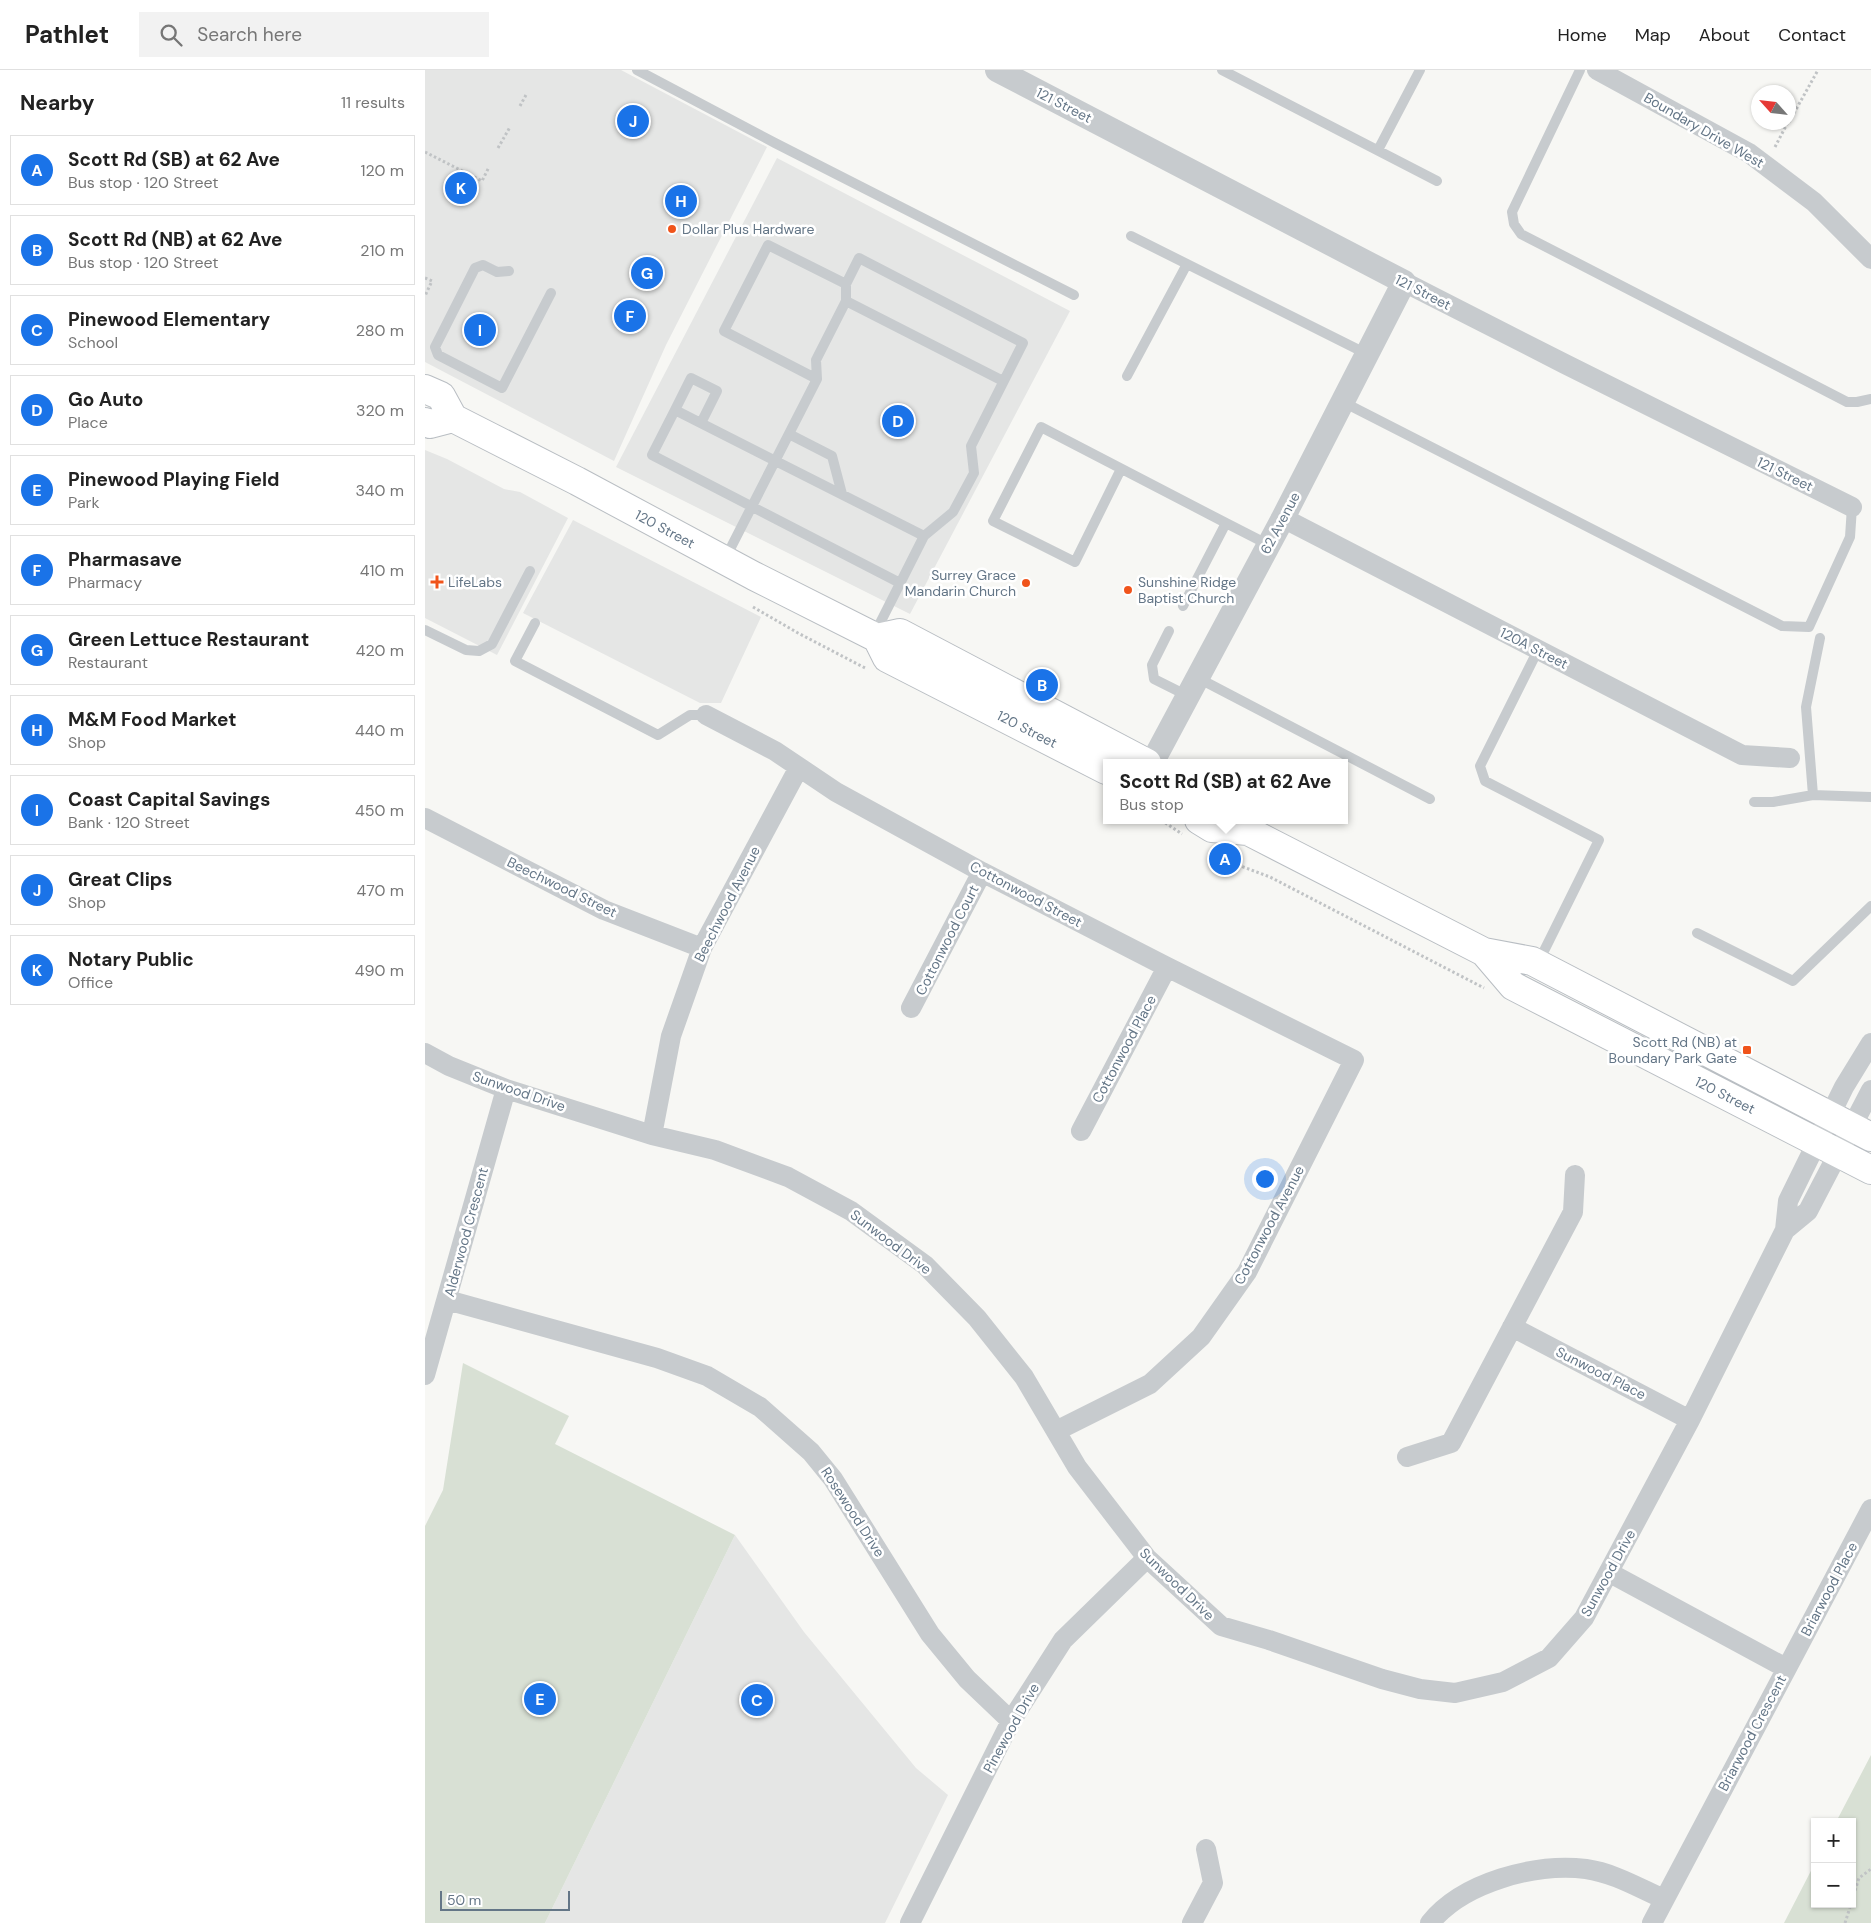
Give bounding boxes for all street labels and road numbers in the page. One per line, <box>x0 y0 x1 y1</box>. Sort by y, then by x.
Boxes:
street label: 121 Street <box>1033 83 1095 127</box>
street label: Boundary Drive West <box>1641 88 1767 172</box>
street label: 121 Street <box>1392 270 1454 314</box>
street label: 121 Street <box>1754 453 1816 495</box>
street label: 62 Avenue <box>1256 489 1304 557</box>
street label: 120 Street <box>632 506 698 552</box>
street label: 120A Street <box>1497 623 1571 673</box>
street label: 120 Street <box>994 706 1060 752</box>
street label: Beechwood Avenue <box>690 843 764 965</box>
street label: Beechwood Street <box>504 853 620 921</box>
street label: Cottonwood Street <box>967 857 1085 931</box>
street label: Cottonwood Court <box>911 882 983 998</box>
street label: Cottonwood Place <box>1088 992 1160 1106</box>
street label: Sunwood Drive <box>470 1067 568 1115</box>
street label: 120 Street <box>1692 1072 1758 1118</box>
street label: Cottonwood Avenue <box>1230 1162 1308 1288</box>
street label: Alderwood Crescent <box>440 1165 492 1299</box>
street label: Sunwood Drive <box>847 1206 935 1278</box>
street label: Sunwood Place <box>1553 1343 1649 1403</box>
street label: Rosewood Drive <box>817 1464 889 1560</box>
street label: Sunwood Drive <box>1577 1526 1639 1620</box>
street label: Briarwood Place <box>1797 1539 1861 1639</box>
street label: Sunwood Drive <box>1136 1544 1218 1624</box>
street label: Briarwood Crescent <box>1714 1672 1790 1794</box>
street label: Pinewood Drive <box>979 1680 1043 1776</box>

